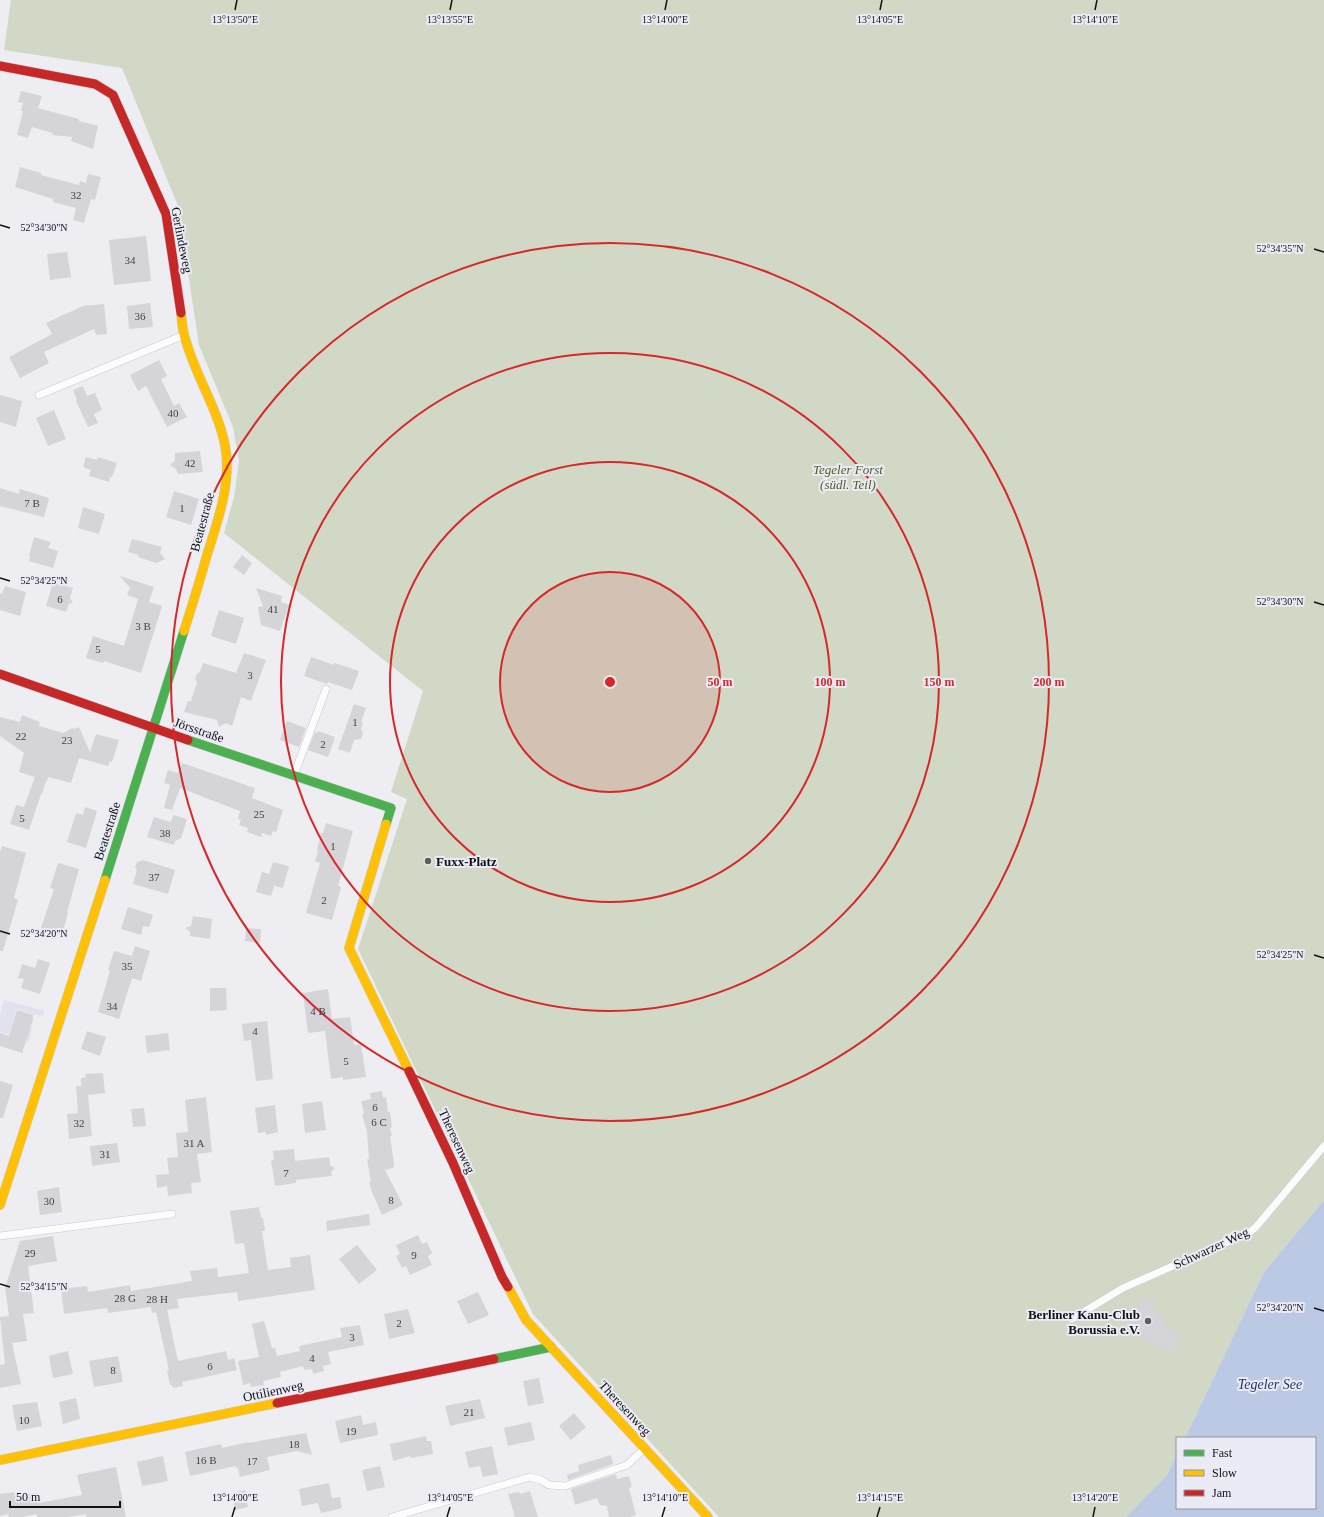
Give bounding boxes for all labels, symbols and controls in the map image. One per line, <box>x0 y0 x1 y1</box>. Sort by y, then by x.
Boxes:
text: 13°13'50"E <box>212 14 258 25</box>
text: 13°13'55"E <box>427 14 473 25</box>
text: 13°14'00"E <box>642 14 688 25</box>
text: 13°14'05"E <box>857 14 903 25</box>
text: 13°14'10"E <box>1072 14 1118 25</box>
house number: 32 <box>71 189 82 201</box>
street label: Gerlindeweg <box>168 206 196 275</box>
text: 52°34'30"N <box>20 222 68 233</box>
text: 52°34'35"N <box>1256 243 1304 254</box>
house number: 34 <box>125 254 136 266</box>
house number: 36 <box>135 310 146 322</box>
house number: 40 <box>168 407 179 419</box>
house number: 42 <box>185 457 196 469</box>
park label: Tegeler Forst (südl. Teil) <box>813 462 883 492</box>
street label: Beatestraße <box>187 491 217 553</box>
house number: 7 B <box>24 497 40 509</box>
house number: 1 <box>179 502 185 514</box>
text: 52°34'25"N <box>20 575 68 586</box>
house number: 6 <box>57 593 63 605</box>
text: 52°34'30"N <box>1256 596 1304 607</box>
house number: 41 <box>268 603 279 615</box>
house number: 3 B <box>135 620 151 632</box>
house number: 5 <box>95 643 101 655</box>
house number: 3 <box>247 669 253 681</box>
centre of rings <box>603 675 617 689</box>
text: 50 m <box>708 675 733 689</box>
text: 100 m <box>815 675 846 689</box>
text: 150 m <box>924 675 955 689</box>
text: 200 m <box>1034 675 1065 689</box>
street label: Jörsstraße <box>172 714 226 746</box>
house number: 1 <box>352 716 358 728</box>
house number: 22 <box>16 730 27 742</box>
house number: 23 <box>62 734 73 746</box>
house number: 2 <box>320 738 326 750</box>
street label: Beatestraße <box>90 800 124 862</box>
house number: 25 <box>254 808 265 820</box>
house number: 5 <box>19 812 25 824</box>
house number: 38 <box>160 827 171 839</box>
house number: 1 <box>330 840 336 852</box>
place label: Fuxx-Platz <box>436 854 497 869</box>
marker: Fuxx-Platz <box>423 856 433 866</box>
house number: 37 <box>149 871 160 883</box>
house number: 2 <box>321 894 327 906</box>
text: 52°34'20"N <box>20 928 68 939</box>
text: 52°34'25"N <box>1256 949 1304 960</box>
house number: 35 <box>122 960 133 972</box>
house number: 34 <box>107 1000 118 1012</box>
house number: 4 B <box>310 1005 326 1017</box>
house number: 4 <box>252 1025 258 1037</box>
house number: 5 <box>343 1055 349 1067</box>
house number: 6 <box>372 1101 378 1113</box>
street label: Theresenweg <box>436 1106 479 1176</box>
house number: 6 C <box>371 1116 387 1128</box>
house number: 32 <box>74 1117 85 1129</box>
house number: 31 A <box>183 1137 205 1149</box>
house number: 31 <box>100 1148 111 1160</box>
house number: 7 <box>283 1167 289 1179</box>
house number: 8 <box>388 1194 394 1206</box>
house number: 30 <box>44 1195 55 1207</box>
street label: Schwarzer Weg <box>1171 1224 1251 1272</box>
house number: 29 <box>25 1247 36 1259</box>
house number: 9 <box>411 1249 417 1261</box>
text: 52°34'15"N <box>20 1281 68 1292</box>
house number: 28 G <box>114 1292 136 1304</box>
house number: 28 H <box>146 1293 168 1305</box>
text: 52°34'20"N <box>1256 1302 1304 1313</box>
place label: Berliner Kanu-Club Borussia e.V. <box>1028 1307 1140 1337</box>
marker: Berliner Kanu-Club Borussia e.V. <box>1143 1316 1153 1326</box>
house number: 2 <box>396 1317 402 1329</box>
house number: 3 <box>349 1331 355 1343</box>
house number: 4 <box>309 1352 315 1364</box>
house number: 6 <box>207 1360 213 1372</box>
house number: 8 <box>110 1364 116 1376</box>
street label: Ottilienweg <box>241 1377 305 1405</box>
water label: Tegeler See <box>1238 1377 1302 1392</box>
street label: Theresenweg <box>596 1378 654 1439</box>
house number: 21 <box>464 1406 475 1418</box>
house number: 10 <box>19 1414 30 1426</box>
house number: 19 <box>346 1425 357 1437</box>
legend <box>1176 1437 1316 1509</box>
house number: 18 <box>289 1438 300 1450</box>
text: Fast <box>1212 1446 1233 1460</box>
house number: 16 B <box>195 1454 217 1466</box>
house number: 17 <box>247 1455 258 1467</box>
text: Slow <box>1212 1466 1237 1480</box>
scale bar <box>10 1483 120 1509</box>
text: Jam <box>1212 1486 1232 1500</box>
text: 50 m <box>16 1490 41 1504</box>
text: 13°14'00"E <box>212 1492 258 1503</box>
text: 13°14'05"E <box>427 1492 473 1503</box>
text: 13°14'10"E <box>642 1492 688 1503</box>
text: 13°14'15"E <box>857 1492 903 1503</box>
text: 13°14'20"E <box>1072 1492 1118 1503</box>

